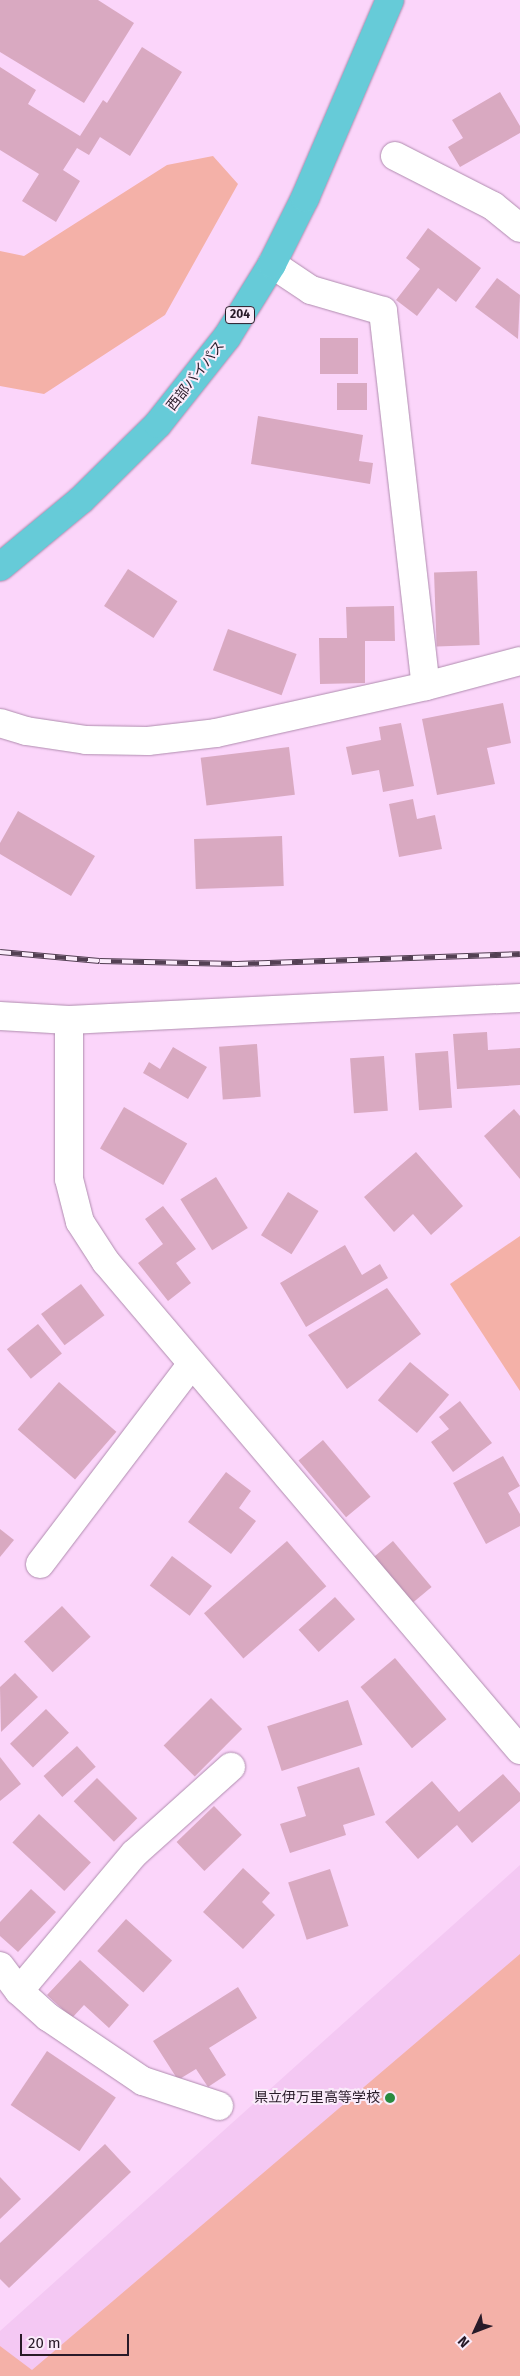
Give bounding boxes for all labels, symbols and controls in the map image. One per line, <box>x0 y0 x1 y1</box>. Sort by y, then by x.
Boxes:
road number: 204 <box>224 306 256 324</box>
street label: 西部バイパス <box>164 338 228 414</box>
place label: 県立伊万里高等学校 <box>254 2090 380 2106</box>
marker: 県立伊万里高等学校 <box>384 2092 396 2104</box>
north arrow <box>450 2306 500 2356</box>
scale bar <box>22 2324 131 2356</box>
text: N <box>454 2332 473 2351</box>
text: 20 m <box>28 2334 61 2352</box>

